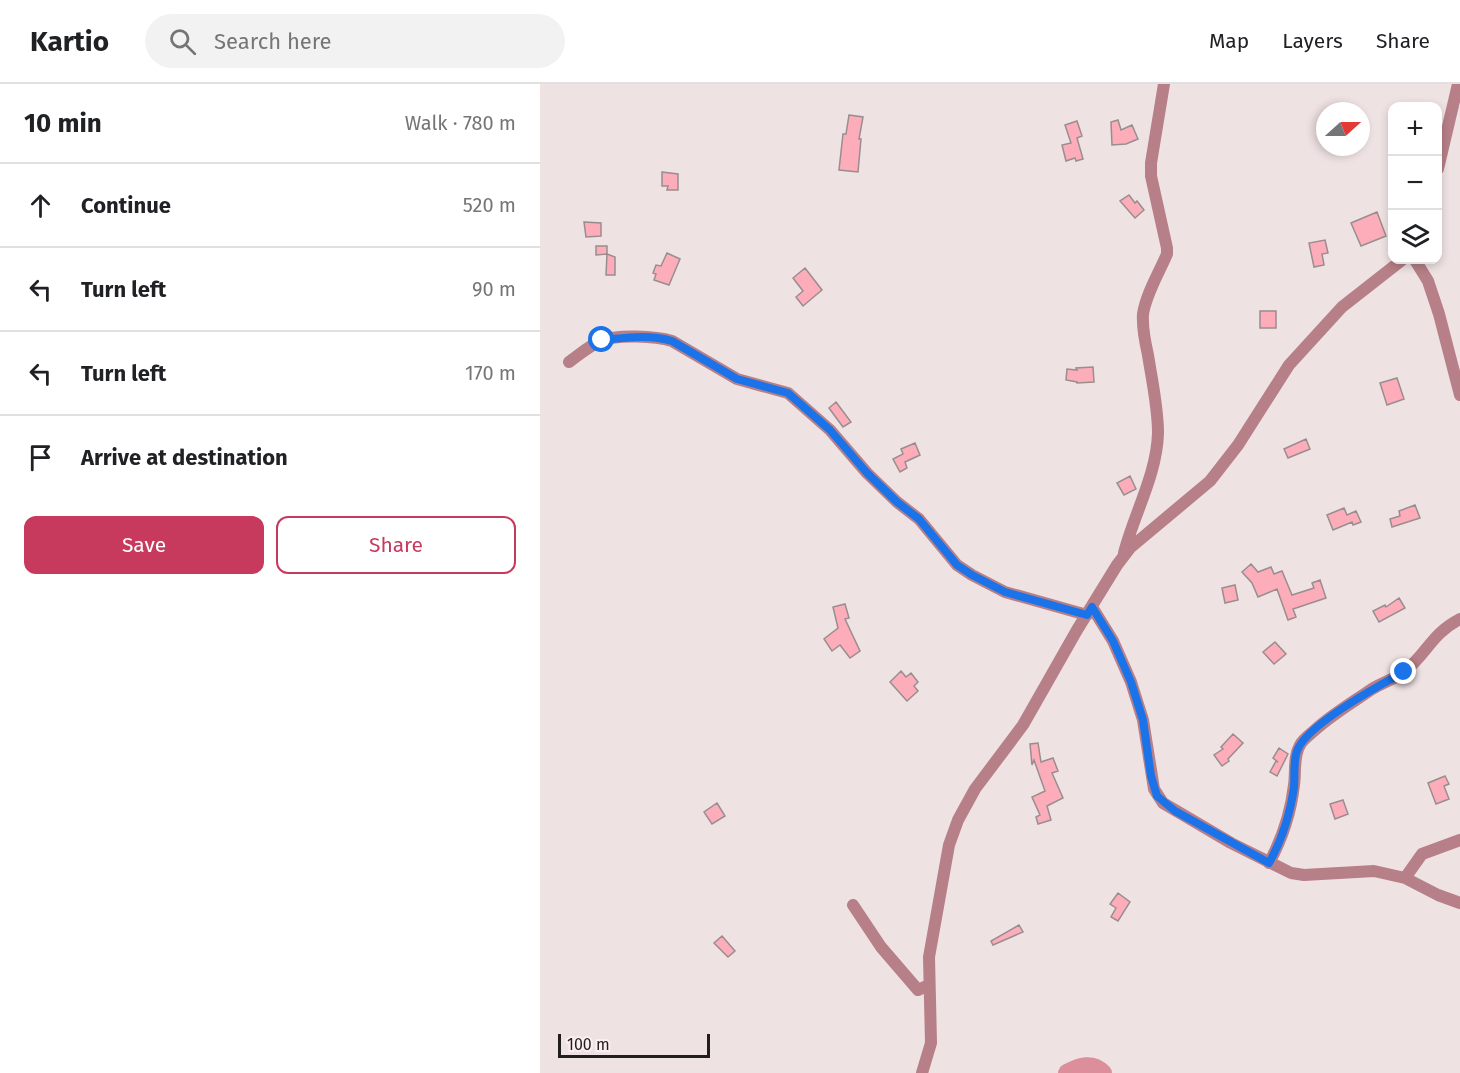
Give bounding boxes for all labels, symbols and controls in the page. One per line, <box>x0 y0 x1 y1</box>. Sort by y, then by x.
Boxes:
search box <box>145 14 565 68</box>
text: Kartio <box>30 25 109 58</box>
icon: search <box>166 25 199 58</box>
text: Search here <box>214 28 332 55</box>
text: Map <box>1209 28 1249 54</box>
text: Layers <box>1282 28 1343 54</box>
text: Share <box>1376 28 1430 54</box>
north arrow <box>1316 102 1370 156</box>
map controls <box>1388 102 1442 264</box>
button: + <box>1388 102 1442 156</box>
text: 10 min <box>24 108 102 139</box>
text: Walk · 780 m <box>405 111 516 135</box>
button: − <box>1388 156 1442 210</box>
icon: ahead <box>24 189 57 222</box>
text: Continue <box>81 192 171 219</box>
text: 520 m <box>463 193 516 217</box>
button: layers <box>1388 210 1442 264</box>
icon: left <box>24 273 57 306</box>
text: Turn left <box>81 276 166 303</box>
text: 90 m <box>472 277 516 301</box>
route start <box>588 326 614 352</box>
icon: left <box>24 357 57 390</box>
text: Turn left <box>81 360 166 387</box>
text: 170 m <box>465 361 516 385</box>
icon: arrive <box>24 441 57 474</box>
text: Arrive at destination <box>81 444 288 471</box>
button: Save <box>24 516 264 574</box>
button: Share <box>276 516 516 574</box>
route end <box>1390 658 1416 684</box>
scale bar <box>558 1031 710 1058</box>
text: 100 m <box>567 1035 610 1054</box>

